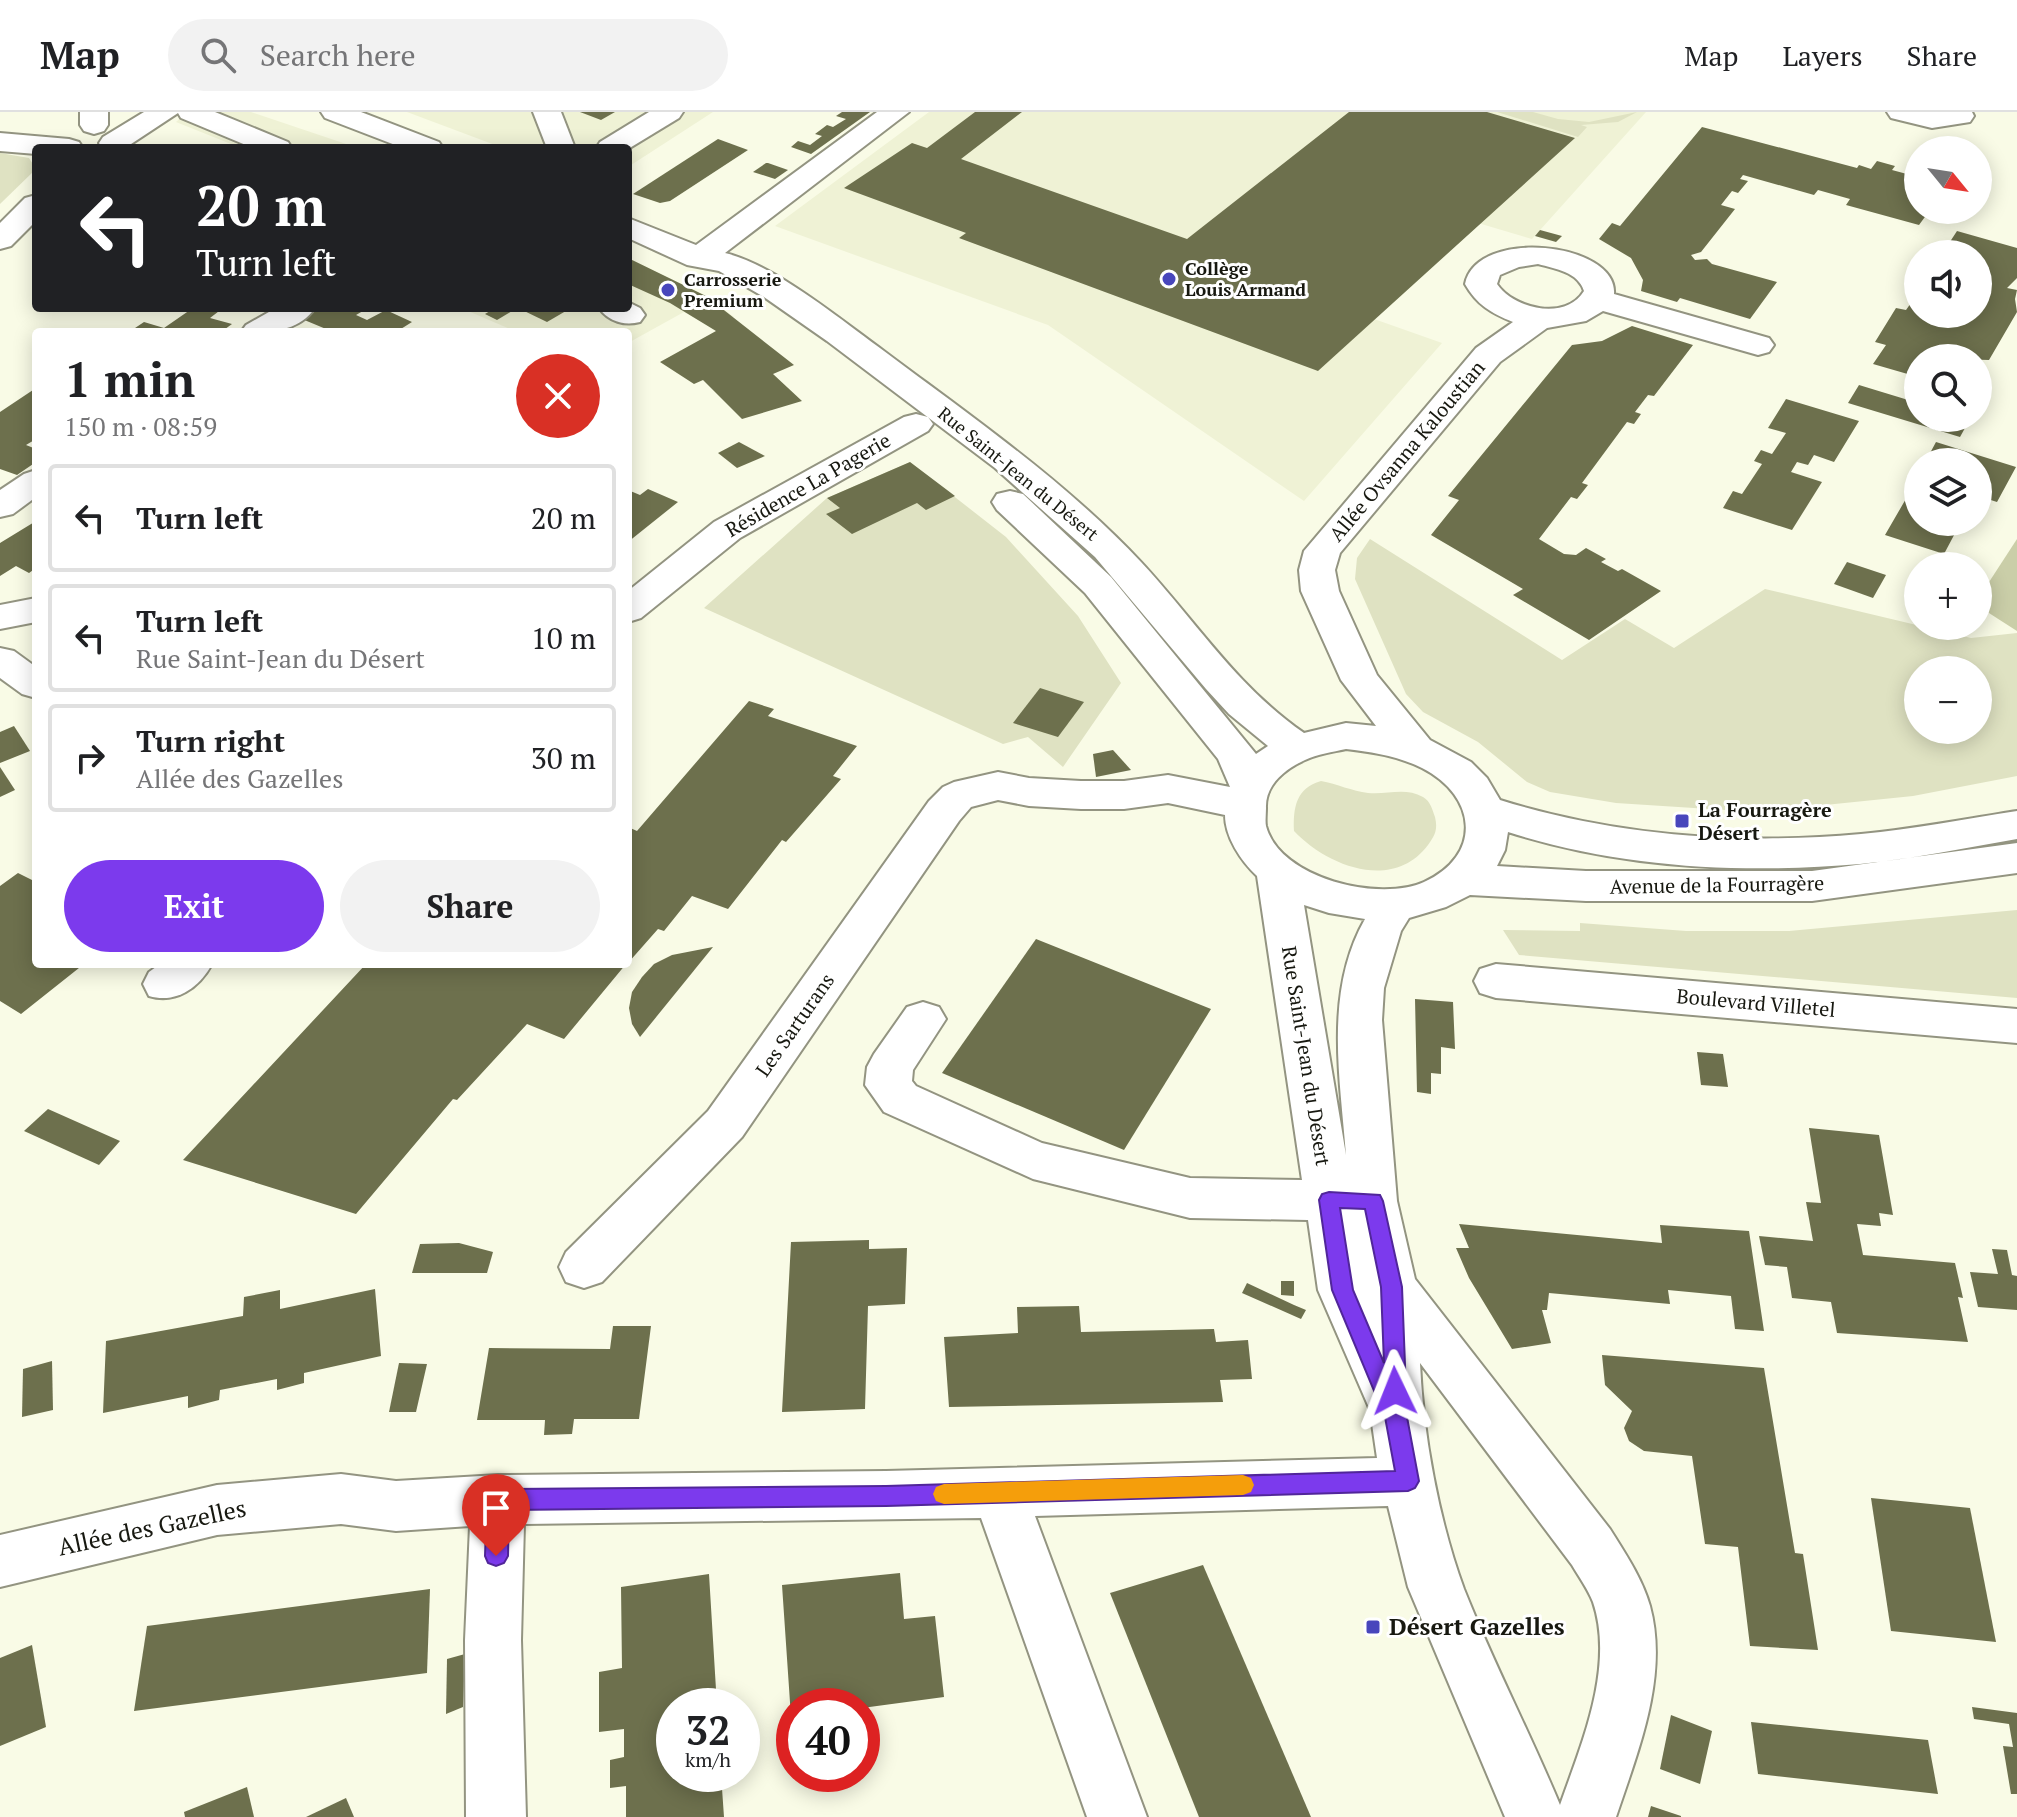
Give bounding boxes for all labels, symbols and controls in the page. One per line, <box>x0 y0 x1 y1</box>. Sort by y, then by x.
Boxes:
search box <box>168 19 728 91</box>
text: Map <box>40 30 120 80</box>
icon: search <box>196 33 240 77</box>
text: Search here <box>260 35 416 75</box>
text: Map <box>1684 37 1738 74</box>
text: Layers <box>1782 37 1863 74</box>
text: Share <box>1907 37 1977 74</box>
north arrow <box>1904 136 1992 224</box>
map controls <box>1904 136 1992 744</box>
text: 20 m <box>196 168 326 242</box>
icon: left <box>64 176 168 280</box>
text: Turn left <box>196 239 336 286</box>
button: sound <box>1904 240 1992 328</box>
place label: Collège Louis Armand <box>1185 256 1306 301</box>
place label: Carrosserie Premium <box>684 267 782 312</box>
marker: Collège Louis Armand <box>1160 270 1178 288</box>
marker: Carrosserie Premium <box>659 281 677 299</box>
button: search <box>1904 344 1992 432</box>
text: 1 min <box>64 347 195 411</box>
button: close <box>516 354 600 438</box>
street label: Allée Ovsanna Kaloustian <box>1323 354 1491 547</box>
street label: Rue Saint-Jean du Désert <box>933 401 1104 546</box>
text: 150 m · 08:59 <box>64 409 217 443</box>
street label: Résidence La Pagerie <box>720 426 895 543</box>
button: layers <box>1904 448 1992 536</box>
icon: left <box>68 496 112 540</box>
text: Turn left <box>136 498 263 538</box>
text: 20 m <box>531 498 596 538</box>
button: + <box>1904 552 1992 640</box>
text: Turn left <box>136 601 263 641</box>
icon: left <box>68 616 112 660</box>
text: 10 m <box>531 618 596 658</box>
text: Rue Saint-Jean du Désert <box>136 641 425 675</box>
button: − <box>1904 656 1992 744</box>
text: Turn right <box>136 721 285 761</box>
icon: right <box>68 736 112 780</box>
text: 30 m <box>531 738 596 778</box>
text: Allée des Gazelles <box>136 761 343 795</box>
place label: La Fourragère Désert <box>1698 796 1832 846</box>
marker: La Fourragère Désert <box>1673 812 1691 830</box>
button: Exit <box>64 860 324 952</box>
button: Share <box>340 860 600 952</box>
street label: Avenue de la Fourragère <box>1609 869 1824 900</box>
street label: Rue Saint-Jean du Désert <box>1276 944 1337 1168</box>
street label: Les Sarturans <box>749 968 840 1082</box>
street label: Boulevard Villetel <box>1676 982 1837 1023</box>
position arrow <box>1353 1349 1437 1433</box>
pin <box>462 1474 530 1556</box>
icon: arrive <box>474 1486 518 1530</box>
street label: Allée des Gazelles <box>55 1491 249 1563</box>
place label: Désert Gazelles <box>1389 1610 1565 1642</box>
marker: Désert Gazelles <box>1364 1618 1382 1636</box>
speed limit sign: 40 <box>776 1688 880 1792</box>
text: 32 <box>685 1703 731 1756</box>
text: km/h <box>685 1746 731 1773</box>

